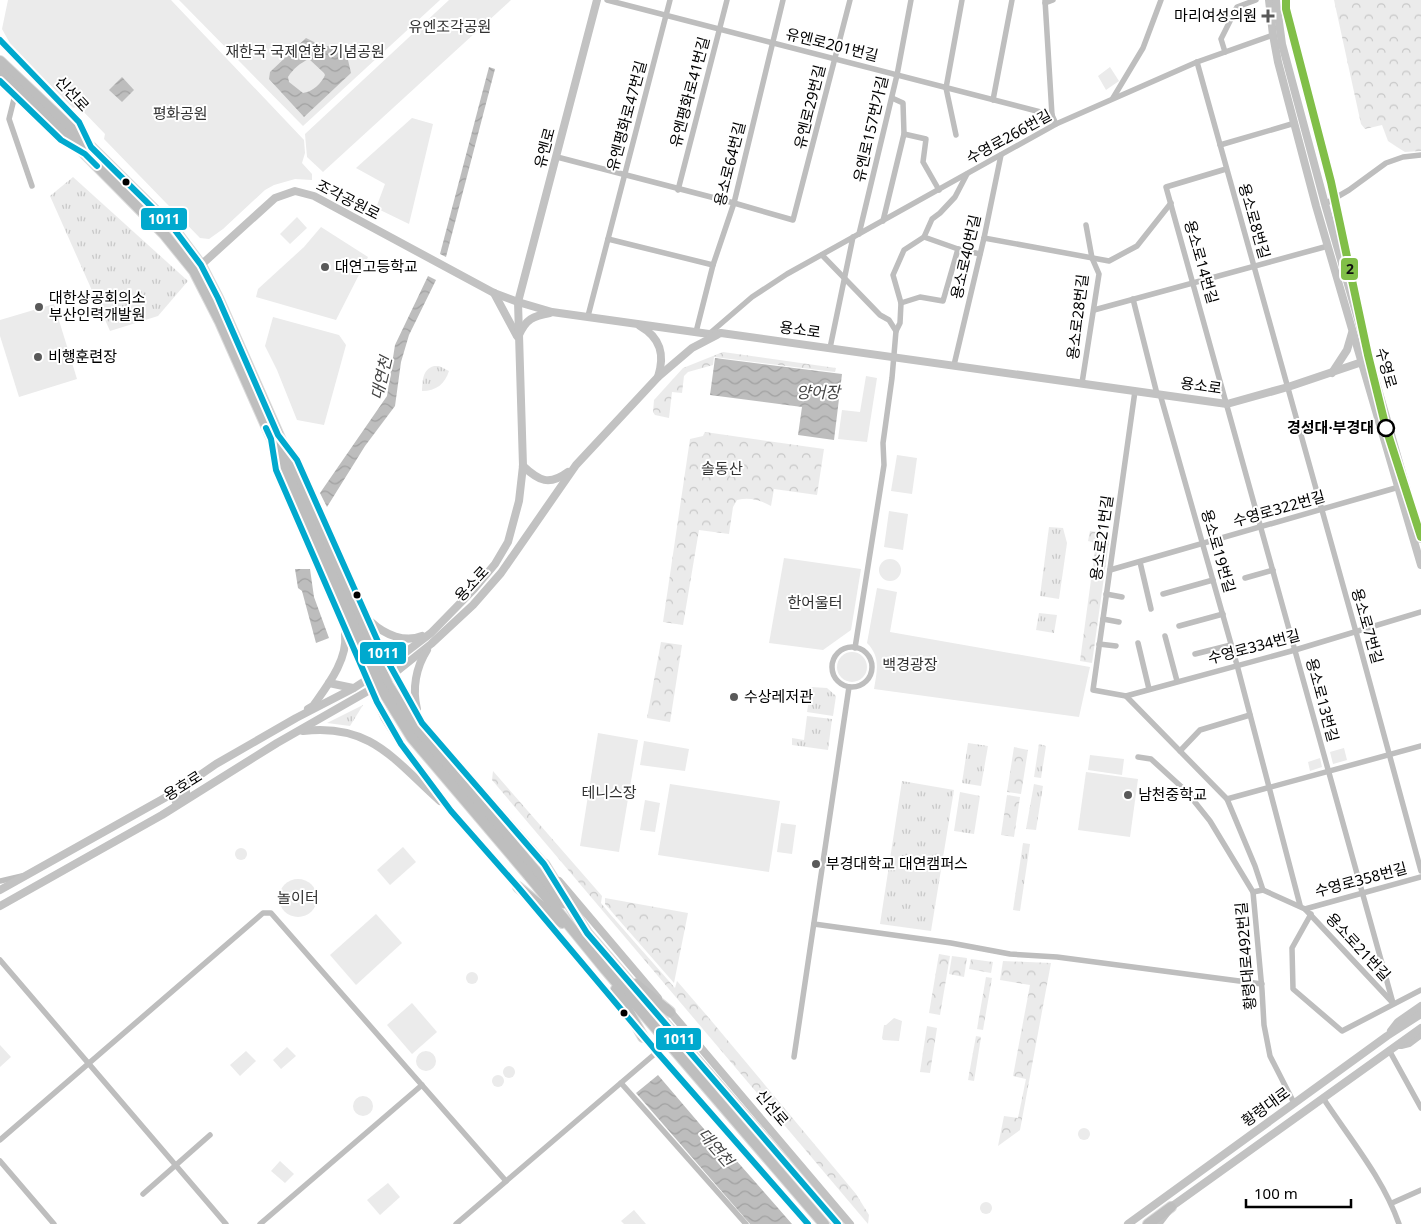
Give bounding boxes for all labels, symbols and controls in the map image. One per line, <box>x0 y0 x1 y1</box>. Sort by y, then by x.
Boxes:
place label: 마리여성의원 <box>1174 5 1257 25</box>
marker: 마리여성의원 <box>1261 9 1275 23</box>
park label: 유엔조각공원 <box>409 16 491 36</box>
street label: 유엔로201번길 <box>784 23 881 65</box>
street label: 유엔평화로41번길 <box>665 34 713 149</box>
park label: 재한국 국제연합 기념공원 <box>225 41 385 61</box>
street label: 유엔평화로47번길 <box>602 58 650 173</box>
street label: 유엔로29번길 <box>789 63 829 151</box>
street label: 신선로 <box>51 71 94 115</box>
street label: 유엔로157번가길 <box>848 74 892 184</box>
park label: 평화공원 <box>152 103 208 123</box>
street label: 수영로266번길 <box>962 104 1055 168</box>
street label: 용소로64번길 <box>709 120 749 208</box>
street label: 유엔로 <box>529 125 559 170</box>
street label: 조각공원로 <box>313 175 384 224</box>
unlabelled marker <box>121 177 131 187</box>
street label: 용소로8번길 <box>1235 181 1275 261</box>
line badge: 1011 <box>140 207 188 231</box>
text: 1011 <box>148 209 180 228</box>
street label: 용소로40번길 <box>946 213 984 301</box>
street label: 용소로14번길 <box>1180 218 1223 306</box>
place label: 대연고등학교 <box>335 256 418 276</box>
line badge: 2 <box>1340 257 1359 281</box>
text: 2 <box>1346 259 1354 278</box>
marker: 대연고등학교 <box>319 261 331 273</box>
street label: 용소로28번길 <box>1062 273 1092 361</box>
place label: 대한상공회의소 부산인력개발원 <box>49 287 146 324</box>
marker: 대한상공회의소 부산인력개발원 <box>33 301 45 313</box>
street label: 용소로 <box>778 316 822 342</box>
street label: 수영로 <box>1372 345 1402 390</box>
place label: 비행훈련장 <box>48 346 117 366</box>
marker: 비행훈련장 <box>32 351 44 363</box>
water label: 대연천 <box>365 352 397 402</box>
street label: 용소로 <box>1179 372 1223 398</box>
water label: 양어장 <box>796 381 842 403</box>
place label: 경성대·부경대 <box>1287 417 1374 437</box>
marker: 경성대·부경대 <box>1377 419 1395 437</box>
park label: 솔동산 <box>701 458 743 478</box>
street label: 수영로322번길 <box>1230 485 1327 531</box>
street label: 용소로21번길 <box>1085 494 1117 582</box>
street label: 용소로19번길 <box>1197 507 1240 595</box>
street label: 용소로 <box>450 561 493 605</box>
street label: 용소로7번길 <box>1348 586 1388 666</box>
unlabelled marker <box>352 590 362 600</box>
park label: 한어울터 <box>787 592 843 612</box>
street label: 수영로334번길 <box>1205 624 1302 668</box>
line badge: 1011 <box>359 641 407 665</box>
text: 1011 <box>367 643 399 662</box>
park label: 백경광장 <box>882 654 938 674</box>
street label: 용소로13번길 <box>1302 656 1344 744</box>
place label: 수상레저관 <box>744 686 813 706</box>
marker: 수상레저관 <box>728 691 740 703</box>
street label: 용호로 <box>160 766 205 805</box>
park label: 테니스장 <box>581 782 637 802</box>
place label: 남천중학교 <box>1138 784 1207 804</box>
marker: 남천중학교 <box>1122 789 1134 801</box>
place label: 부경대학교 대연캠퍼스 <box>826 853 968 873</box>
street label: 수영로358번길 <box>1312 857 1409 901</box>
marker: 부경대학교 대연캠퍼스 <box>810 858 822 870</box>
park label: 놀이터 <box>277 887 319 907</box>
street label: 황령대로492번길 <box>1230 901 1260 1011</box>
street label: 용소로21번길 <box>1322 908 1395 985</box>
unlabelled marker <box>619 1008 629 1018</box>
line badge: 1011 <box>655 1027 702 1051</box>
text: 1011 <box>663 1029 695 1048</box>
street label: 황령대로 <box>1237 1082 1294 1131</box>
street label: 신선로 <box>752 1085 794 1130</box>
water label: 대연천 <box>693 1123 740 1173</box>
scale bar <box>1246 1176 1351 1208</box>
text: 100 m <box>1254 1183 1298 1203</box>

